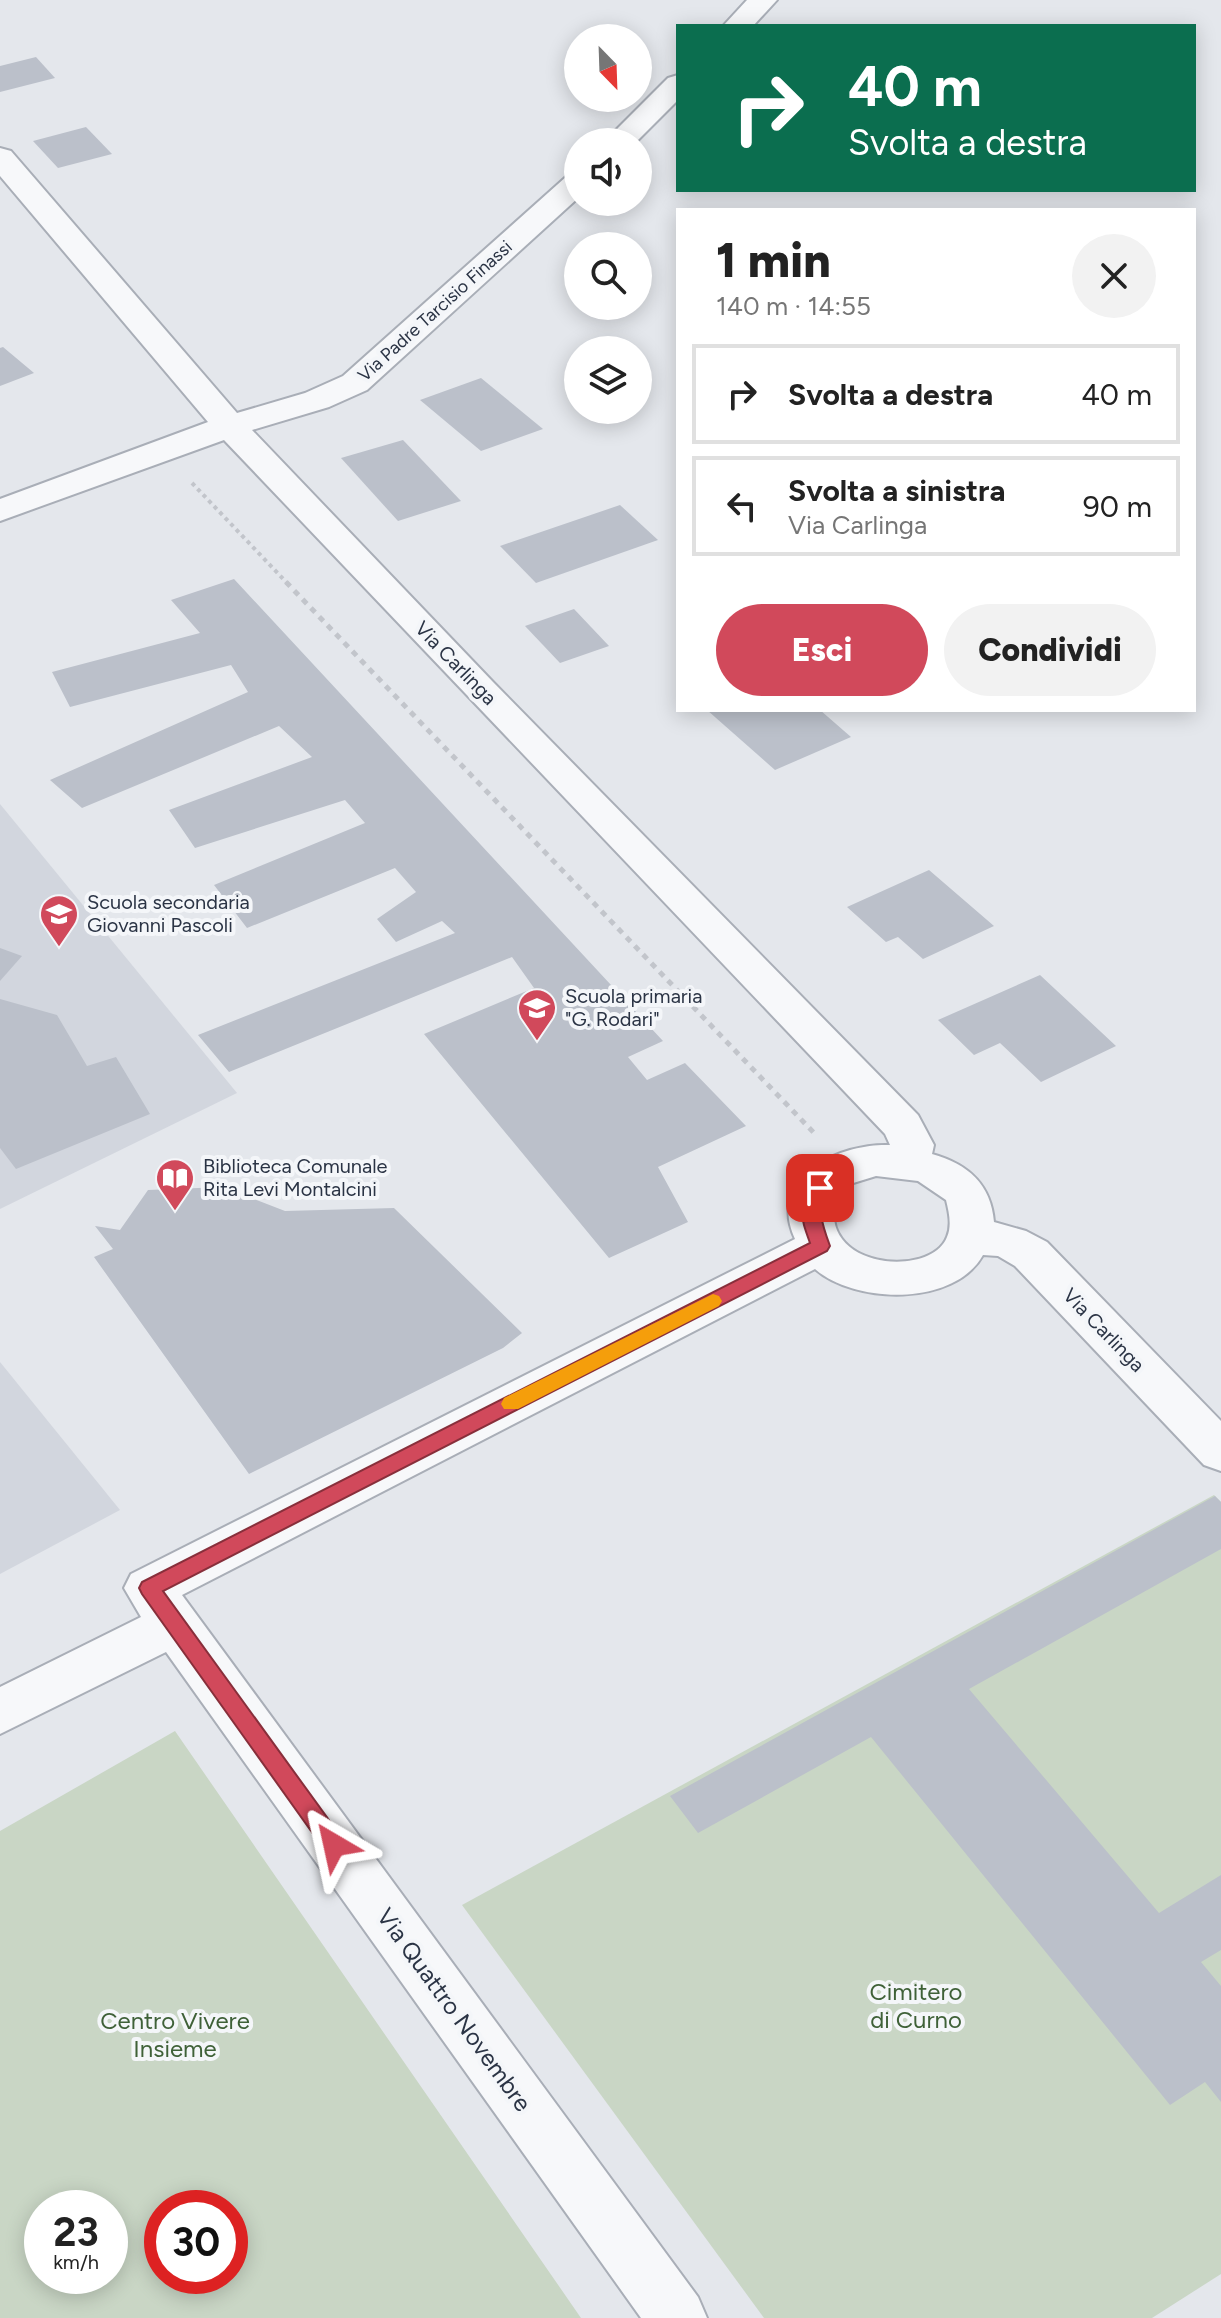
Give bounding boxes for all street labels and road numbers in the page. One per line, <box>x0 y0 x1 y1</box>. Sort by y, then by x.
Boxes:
street label: Via Padre Tarcisio Finassi <box>353 236 517 386</box>
street label: Via Carlinga <box>410 616 502 710</box>
street label: Via Carlinga <box>1058 1283 1150 1377</box>
street label: Via Quattro Novembre <box>371 1902 538 2117</box>

